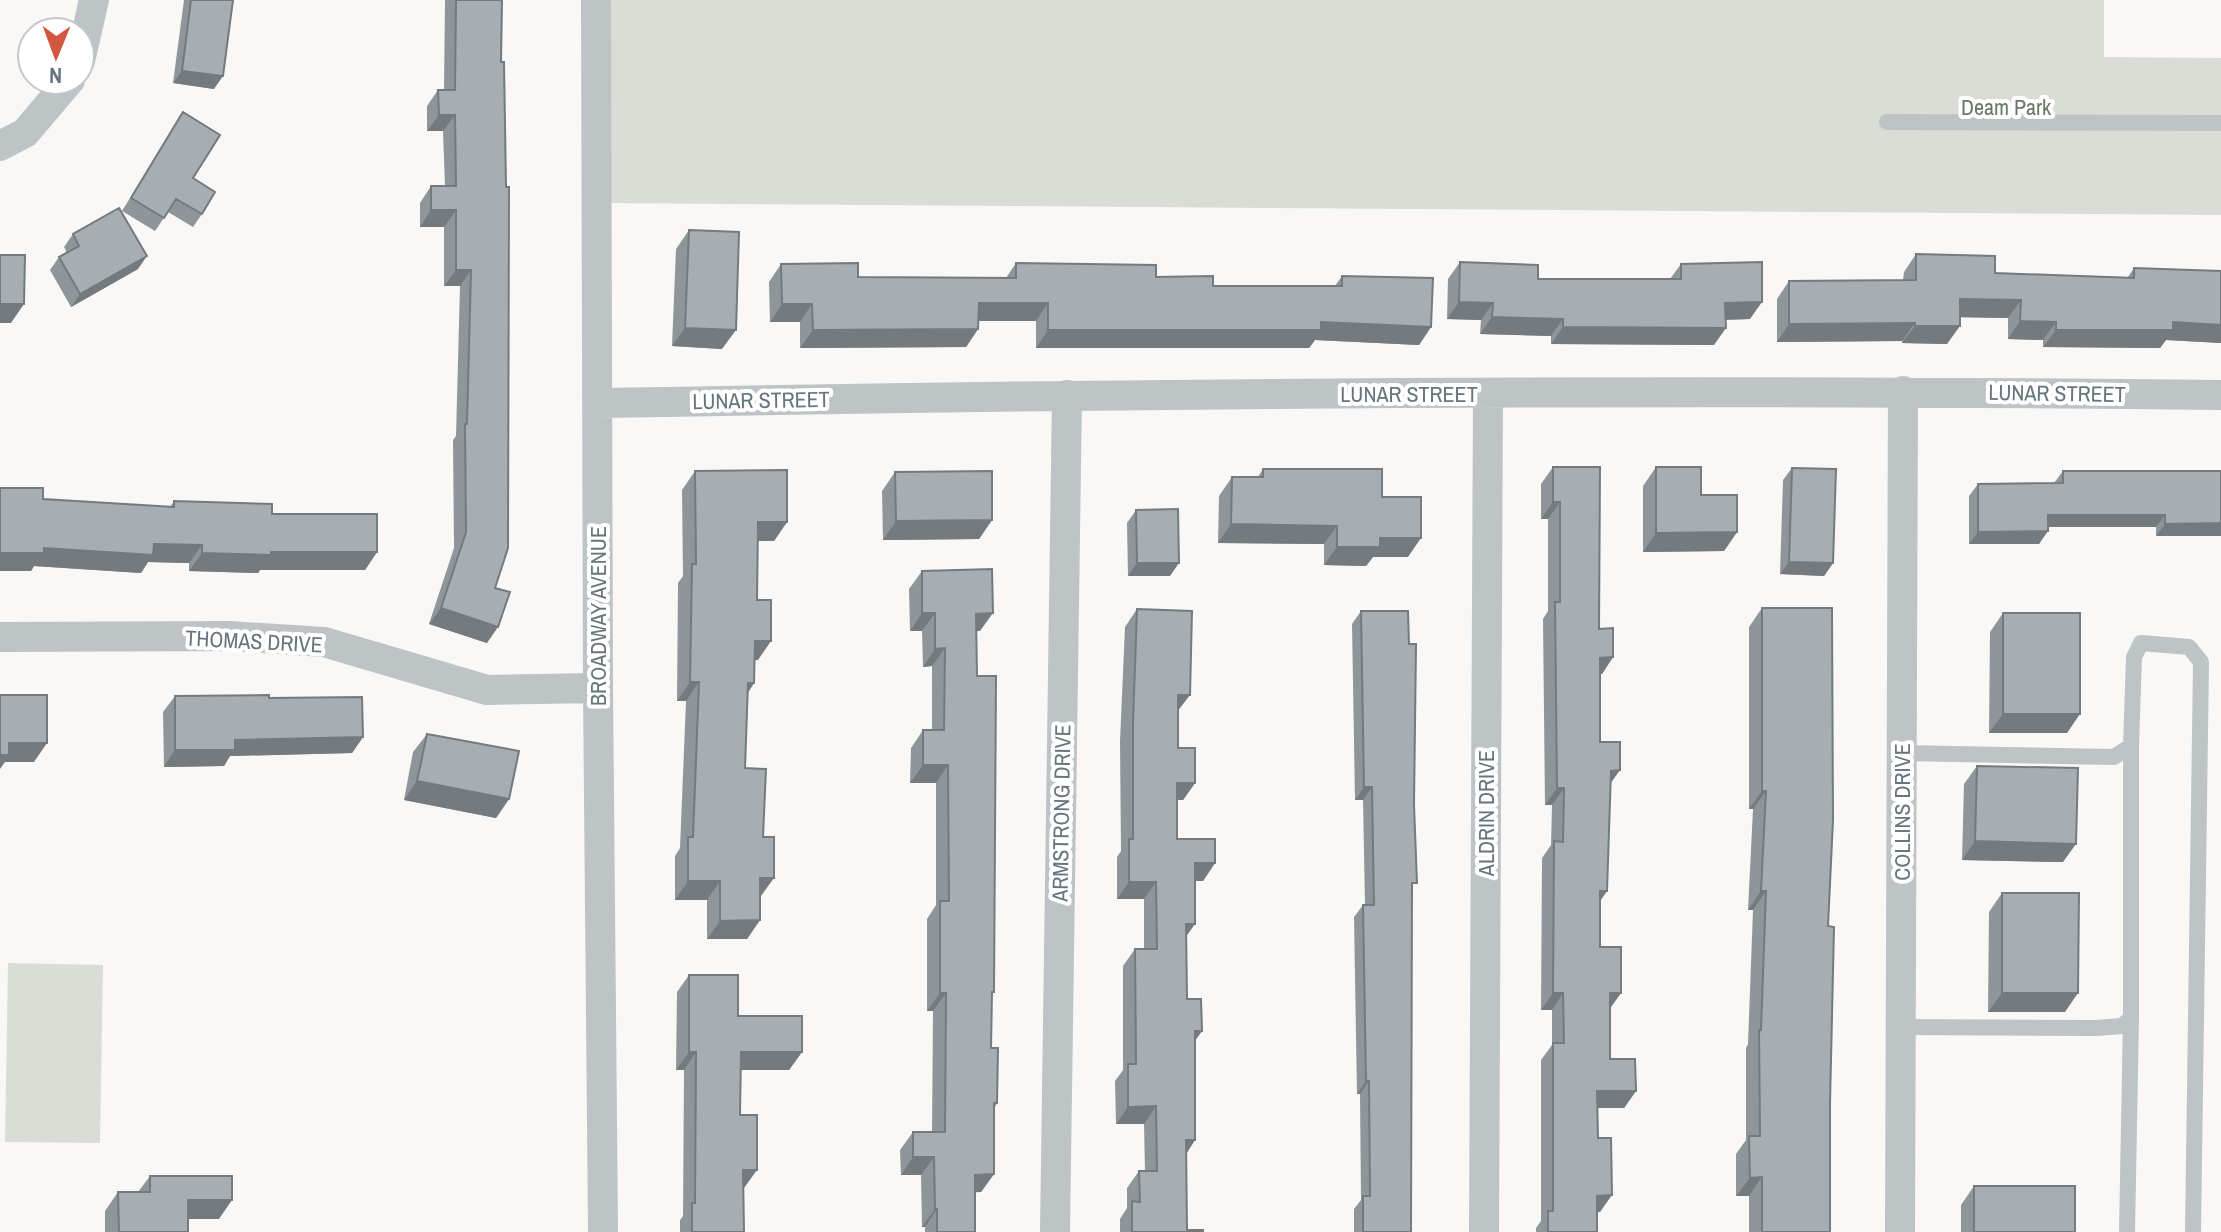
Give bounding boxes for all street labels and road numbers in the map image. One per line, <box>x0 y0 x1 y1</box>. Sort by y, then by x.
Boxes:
street label: LUNAR STREET <box>1988 377 2126 409</box>
street label: LUNAR STREET <box>1340 379 1478 409</box>
street label: LUNAR STREET <box>692 384 830 416</box>
street label: BROADWAY AVENUE <box>583 526 613 706</box>
street label: THOMAS DRIVE <box>185 622 323 660</box>
street label: ARMSTRONG DRIVE <box>1044 724 1078 903</box>
street label: COLLINS DRIVE <box>1887 743 1917 881</box>
street label: ALDRIN DRIVE <box>1471 750 1501 877</box>

